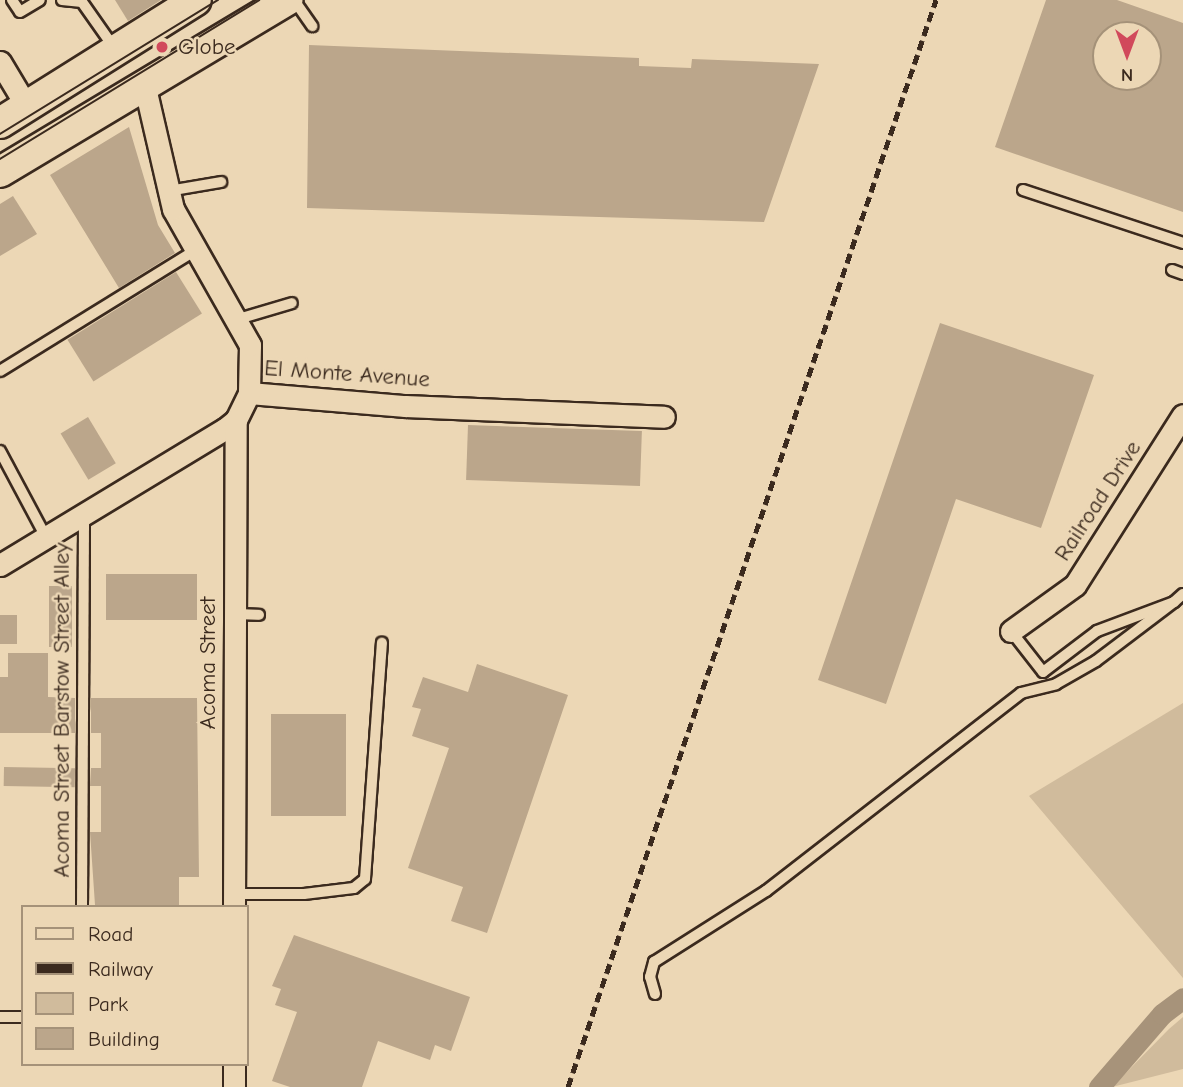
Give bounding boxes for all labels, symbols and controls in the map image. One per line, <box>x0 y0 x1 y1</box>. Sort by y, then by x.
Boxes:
north arrow <box>1092 21 1162 91</box>
place label: Globe <box>178 33 235 61</box>
marker: Globe <box>152 37 172 57</box>
text: N <box>1121 64 1133 86</box>
street label: El Monte Avenue <box>263 354 431 394</box>
street label: Railroad Drive <box>1049 436 1147 566</box>
street label: Acoma Street Barstow Street Alley <box>48 542 76 878</box>
street label: Acoma Street <box>194 597 222 729</box>
legend <box>21 905 248 1066</box>
text: Road <box>88 922 133 946</box>
text: Railway <box>88 957 153 981</box>
text: Park <box>88 992 128 1016</box>
text: Building <box>88 1027 160 1051</box>

